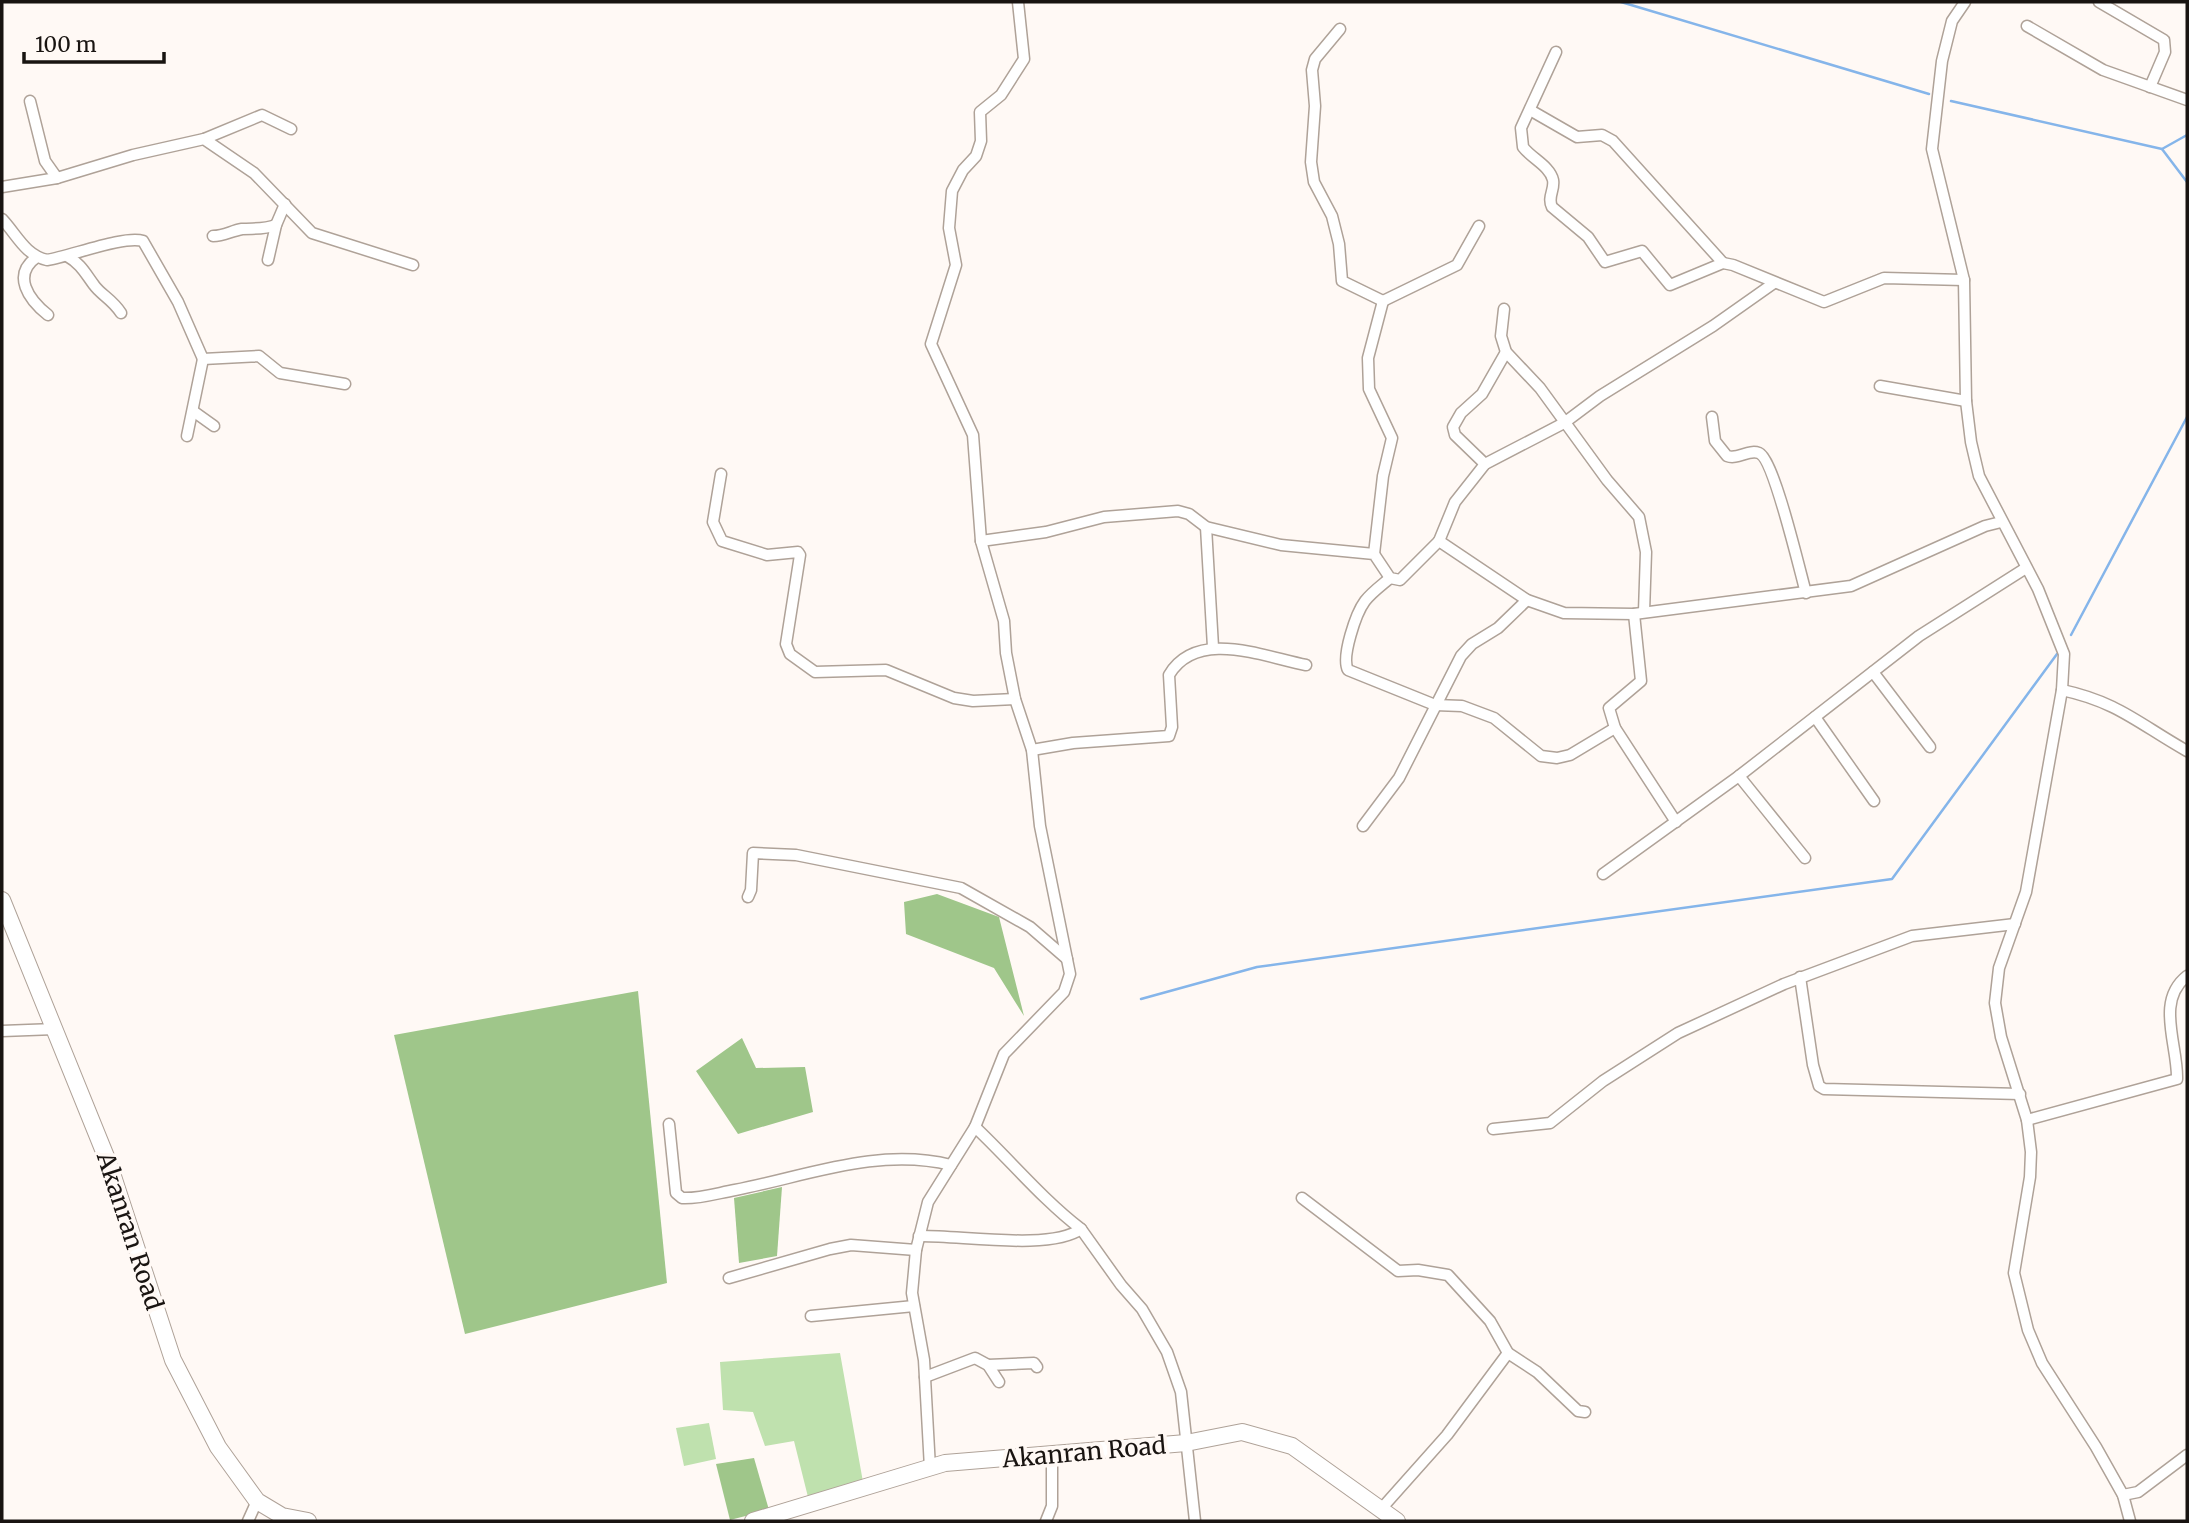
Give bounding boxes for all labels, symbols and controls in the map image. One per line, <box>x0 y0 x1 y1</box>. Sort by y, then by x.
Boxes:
scale bar <box>24 21 164 65</box>
text: 100 m <box>35 31 97 58</box>
street label: Akanran Road <box>90 1147 170 1314</box>
street label: Akanran Road <box>1000 1429 1167 1475</box>

